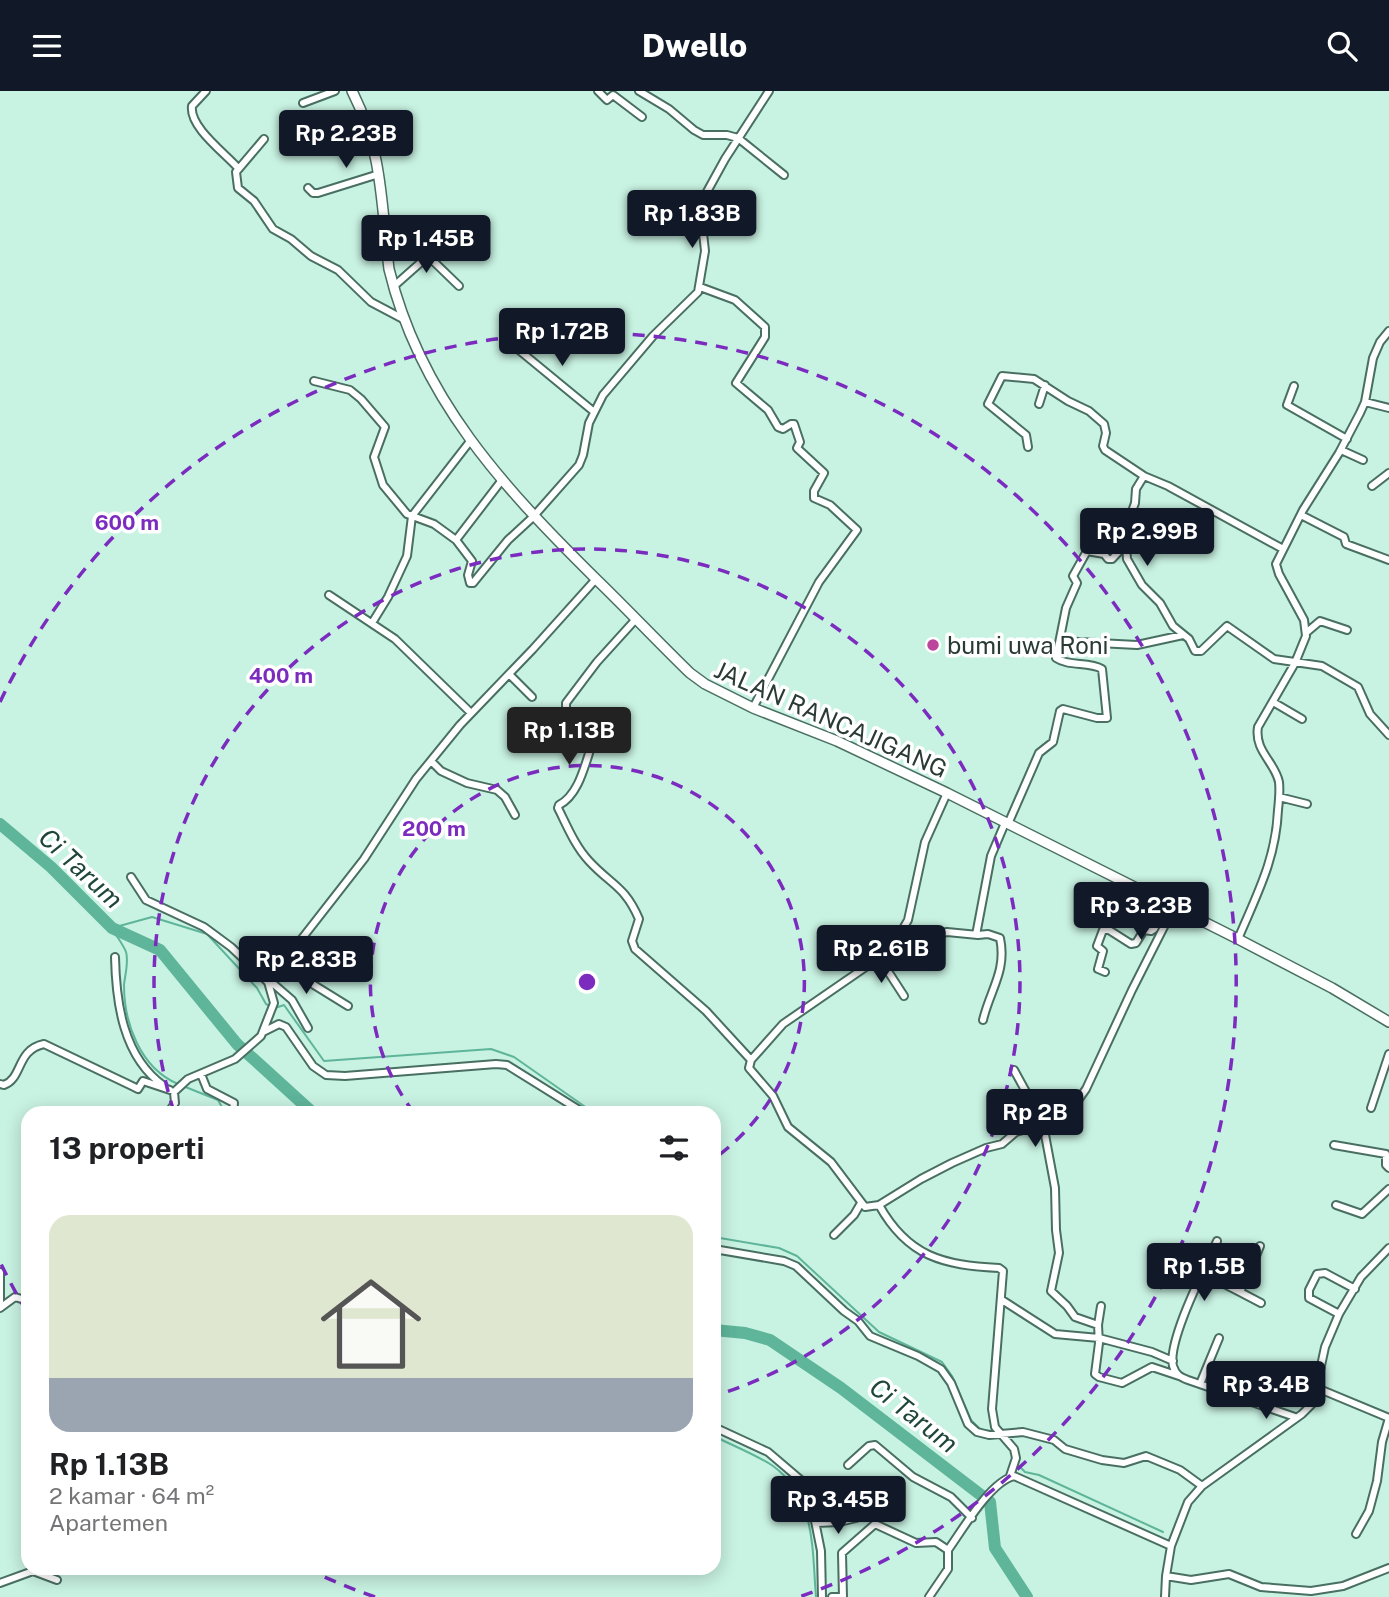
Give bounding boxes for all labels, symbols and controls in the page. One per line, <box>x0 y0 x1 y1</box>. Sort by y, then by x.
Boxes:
icon: menu <box>28 27 66 65</box>
text: Dwello <box>642 27 747 64</box>
icon: search <box>1323 27 1361 65</box>
pin: Rp 2.23B <box>274 111 418 170</box>
text: Rp 2.23B <box>295 119 397 146</box>
pin: Rp 1.83B <box>620 191 764 250</box>
text: Rp 1.83B <box>643 199 741 226</box>
pin: Rp 1.45B <box>354 215 498 275</box>
text: Rp 1.45B <box>377 224 475 251</box>
pin: Rp 1.72B <box>490 309 634 368</box>
text: Rp 1.72B <box>515 317 609 344</box>
pin: Rp 2.99B <box>1075 509 1219 568</box>
text: 600 m <box>95 510 159 535</box>
text: Rp 2.99B <box>1096 517 1198 544</box>
place label: bumi uwa Roni <box>947 631 1109 659</box>
marker: bumi uwa Roni <box>925 637 941 653</box>
street label: JALAN RANCAJIGANG <box>710 655 952 783</box>
text: 400 m <box>249 663 313 688</box>
pin: Rp 1.13B <box>497 707 641 767</box>
text: Rp 1.13B <box>523 716 615 743</box>
text: 200 m <box>402 816 466 841</box>
water label: Ci Tarum <box>33 821 129 915</box>
pin: Rp 3.23B <box>1069 883 1213 942</box>
text: Rp 3.23B <box>1090 891 1192 918</box>
pin: Rp 2.61B <box>809 925 953 985</box>
text: Rp 2.61B <box>833 934 929 961</box>
pin: Rp 2.83B <box>234 937 378 996</box>
text: Rp 2.83B <box>255 945 357 972</box>
centre of rings <box>575 970 599 994</box>
pin: Rp 2B <box>986 1089 1084 1149</box>
text: Rp 2B <box>1002 1098 1068 1125</box>
icon: filters <box>655 1129 693 1167</box>
text: 13 properti <box>49 1130 205 1166</box>
pin: Rp 1.5B <box>1139 1243 1269 1303</box>
text: Rp 1.5B <box>1163 1252 1245 1279</box>
icon: home <box>308 1261 434 1387</box>
pin: Rp 3.4B <box>1201 1361 1331 1421</box>
text: Rp 3.4B <box>1222 1370 1310 1397</box>
water label: Ci Tarum <box>864 1371 964 1459</box>
text: Rp 1.13B <box>49 1446 169 1482</box>
pin: Rp 3.45B <box>766 1477 910 1536</box>
text: 2 kamar · 64 m² <box>49 1482 214 1509</box>
text: Rp 3.45B <box>787 1485 889 1512</box>
text: Apartemen <box>49 1509 168 1536</box>

